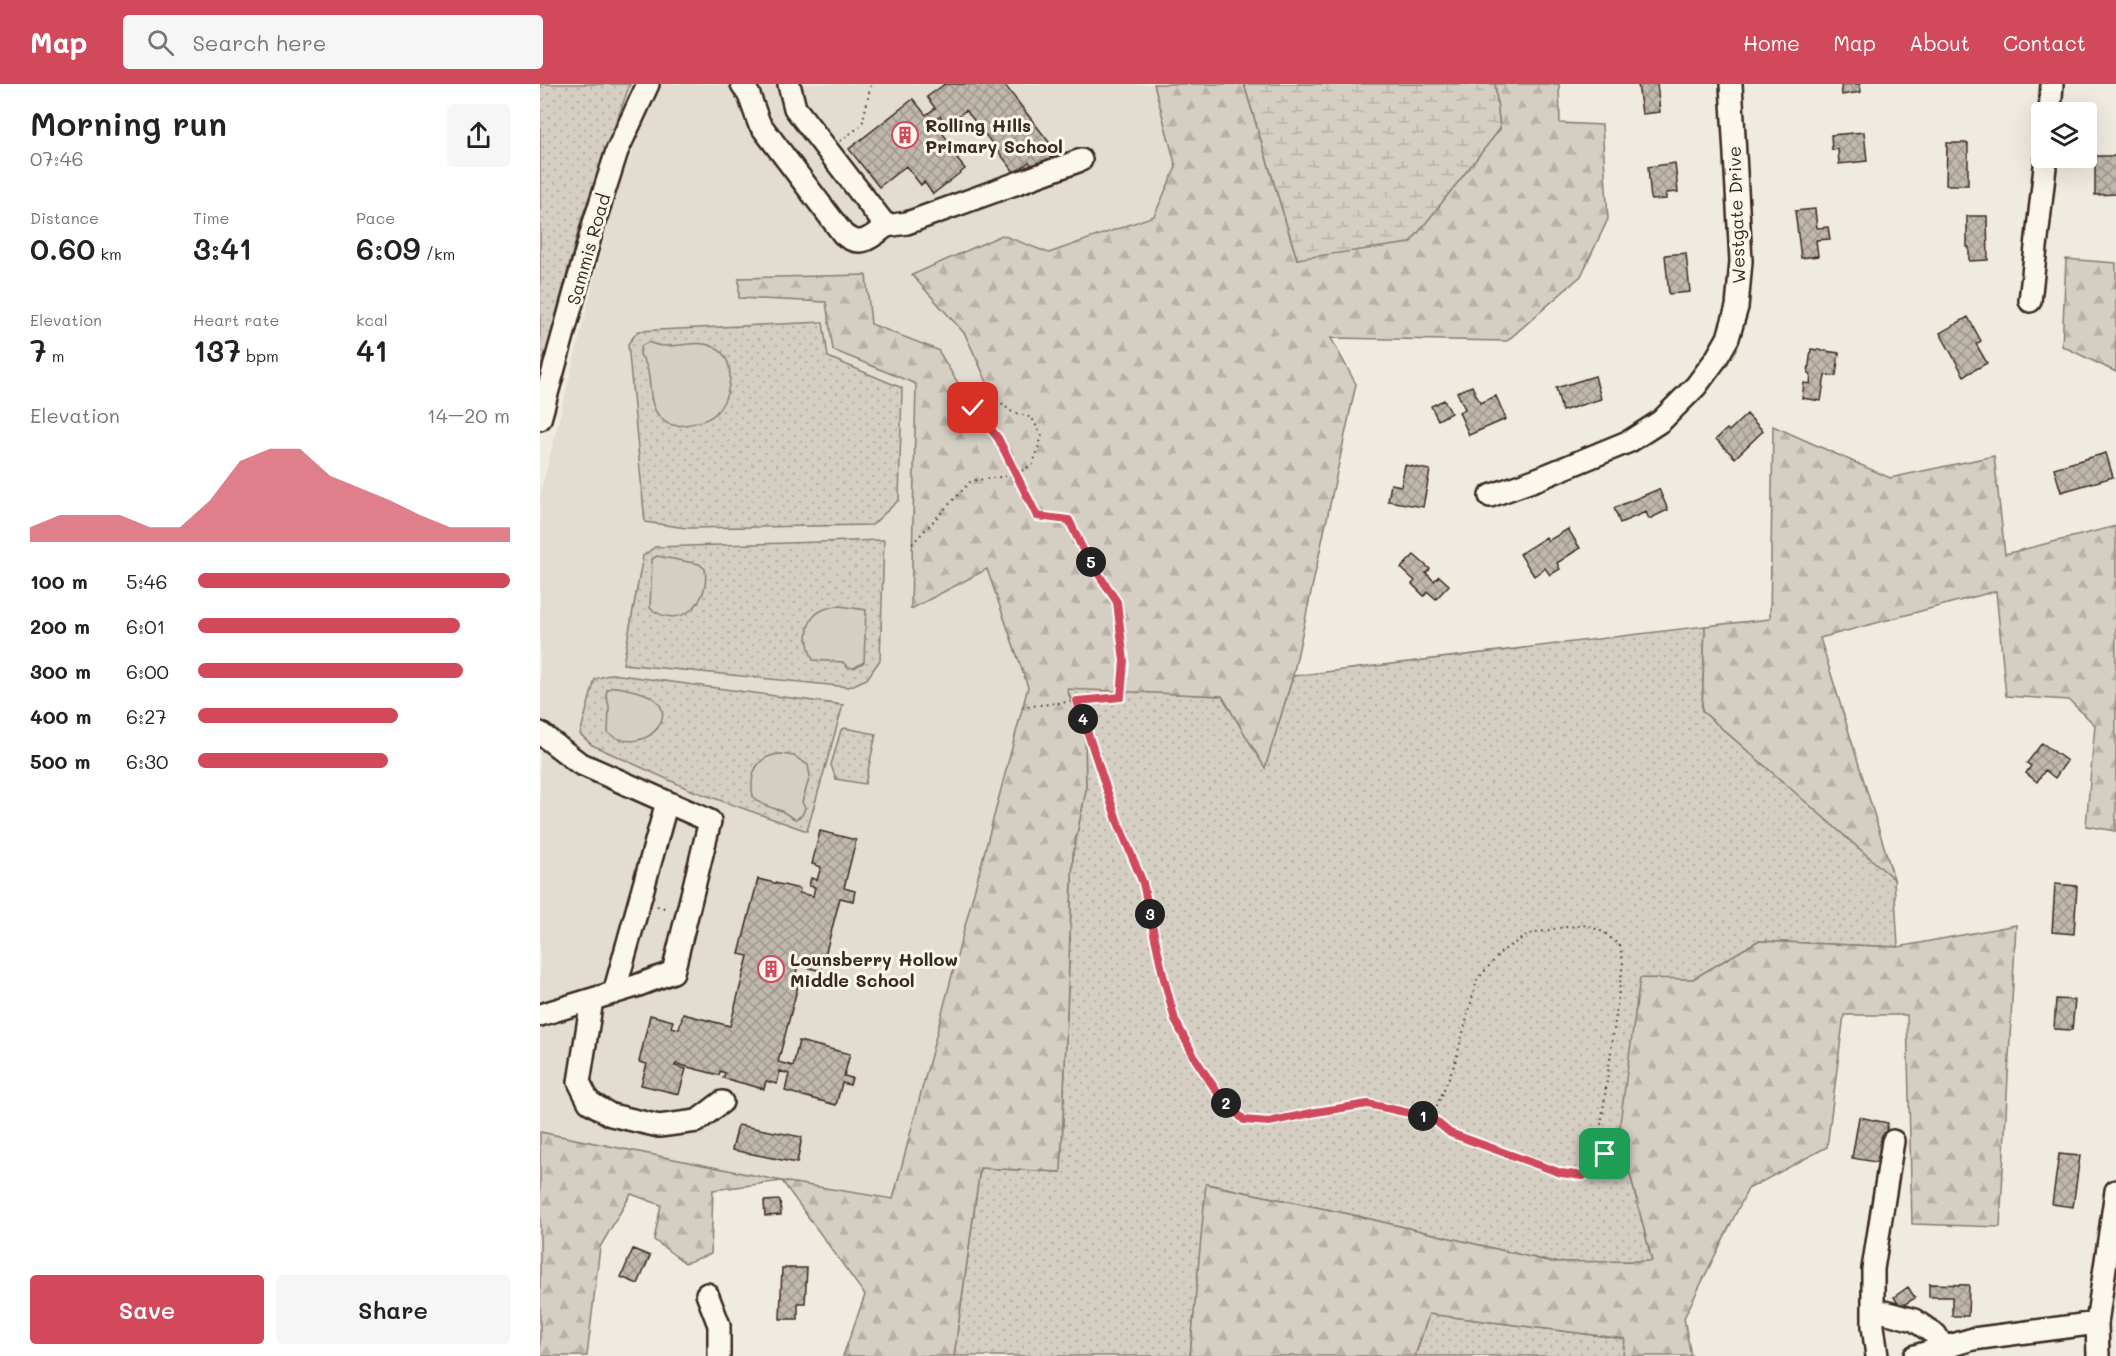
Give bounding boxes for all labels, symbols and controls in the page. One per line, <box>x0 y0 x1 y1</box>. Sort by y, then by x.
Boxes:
search box <box>123 15 543 69</box>
text: Map <box>30 24 87 60</box>
icon: search <box>144 26 177 59</box>
text: Search here <box>192 28 326 57</box>
text: Home <box>1743 29 1800 56</box>
text: Map <box>1833 29 1876 56</box>
text: About <box>1909 29 1970 56</box>
text: Contact <box>2003 29 2086 56</box>
text: Morning run <box>30 101 227 144</box>
map controls <box>2031 102 2097 168</box>
button: layers <box>2031 102 2097 168</box>
button: share <box>447 104 510 167</box>
place label: Rolling Hills Primary School <box>925 113 1063 158</box>
building icon: Rolling Hills Primary School <box>890 120 920 150</box>
text: 07:46 <box>30 145 83 171</box>
street label: Westgate Drive <box>1722 146 1750 284</box>
street label: Sammis Road <box>561 190 615 308</box>
text: Distance <box>30 207 99 228</box>
text: Time <box>193 207 229 228</box>
text: Pace <box>356 207 395 228</box>
text: 0.60 <box>30 228 95 268</box>
text: 3:41 <box>193 228 252 268</box>
text: 6:09 <box>356 228 421 268</box>
text: km <box>95 243 122 264</box>
text: /km <box>421 243 455 264</box>
text: Elevation <box>30 309 102 330</box>
text: Heart rate <box>193 309 279 330</box>
text: kcal <box>356 309 388 330</box>
text: 7 <box>30 330 47 370</box>
text: 137 <box>193 330 241 370</box>
text: 41 <box>356 330 388 370</box>
text: m <box>47 345 65 366</box>
text: bpm <box>241 345 279 366</box>
pin <box>947 382 998 433</box>
icon: check <box>956 391 989 424</box>
text: Elevation <box>30 402 120 428</box>
text: 14–20 m <box>427 402 510 428</box>
pin: 5 <box>1076 547 1106 577</box>
text: 5 <box>1086 551 1096 572</box>
text: 100 m <box>30 568 88 594</box>
text: 5:46 <box>126 568 168 594</box>
text: 200 m <box>30 613 90 639</box>
text: 6:01 <box>126 613 166 639</box>
text: 300 m <box>30 658 91 684</box>
text: 6:00 <box>126 658 169 684</box>
text: 400 m <box>30 703 91 729</box>
text: 6:27 <box>126 703 167 729</box>
pin: 4 <box>1068 704 1098 734</box>
text: 4 <box>1078 708 1088 729</box>
text: 500 m <box>30 748 90 774</box>
text: 6:30 <box>126 748 168 774</box>
pin: 3 <box>1135 899 1165 929</box>
text: 3 <box>1145 903 1155 924</box>
place label: Lounsberry Hollow Middle School <box>790 947 958 992</box>
building icon: Lounsberry Hollow Middle School <box>756 954 786 984</box>
pin: 2 <box>1211 1088 1241 1118</box>
text: 2 <box>1222 1092 1230 1113</box>
pin: 1 <box>1408 1101 1438 1131</box>
text: 1 <box>1419 1105 1427 1126</box>
pin <box>1579 1128 1630 1179</box>
icon: arrive <box>1588 1137 1621 1170</box>
button: Save <box>30 1275 264 1344</box>
button: Share <box>276 1275 510 1344</box>

